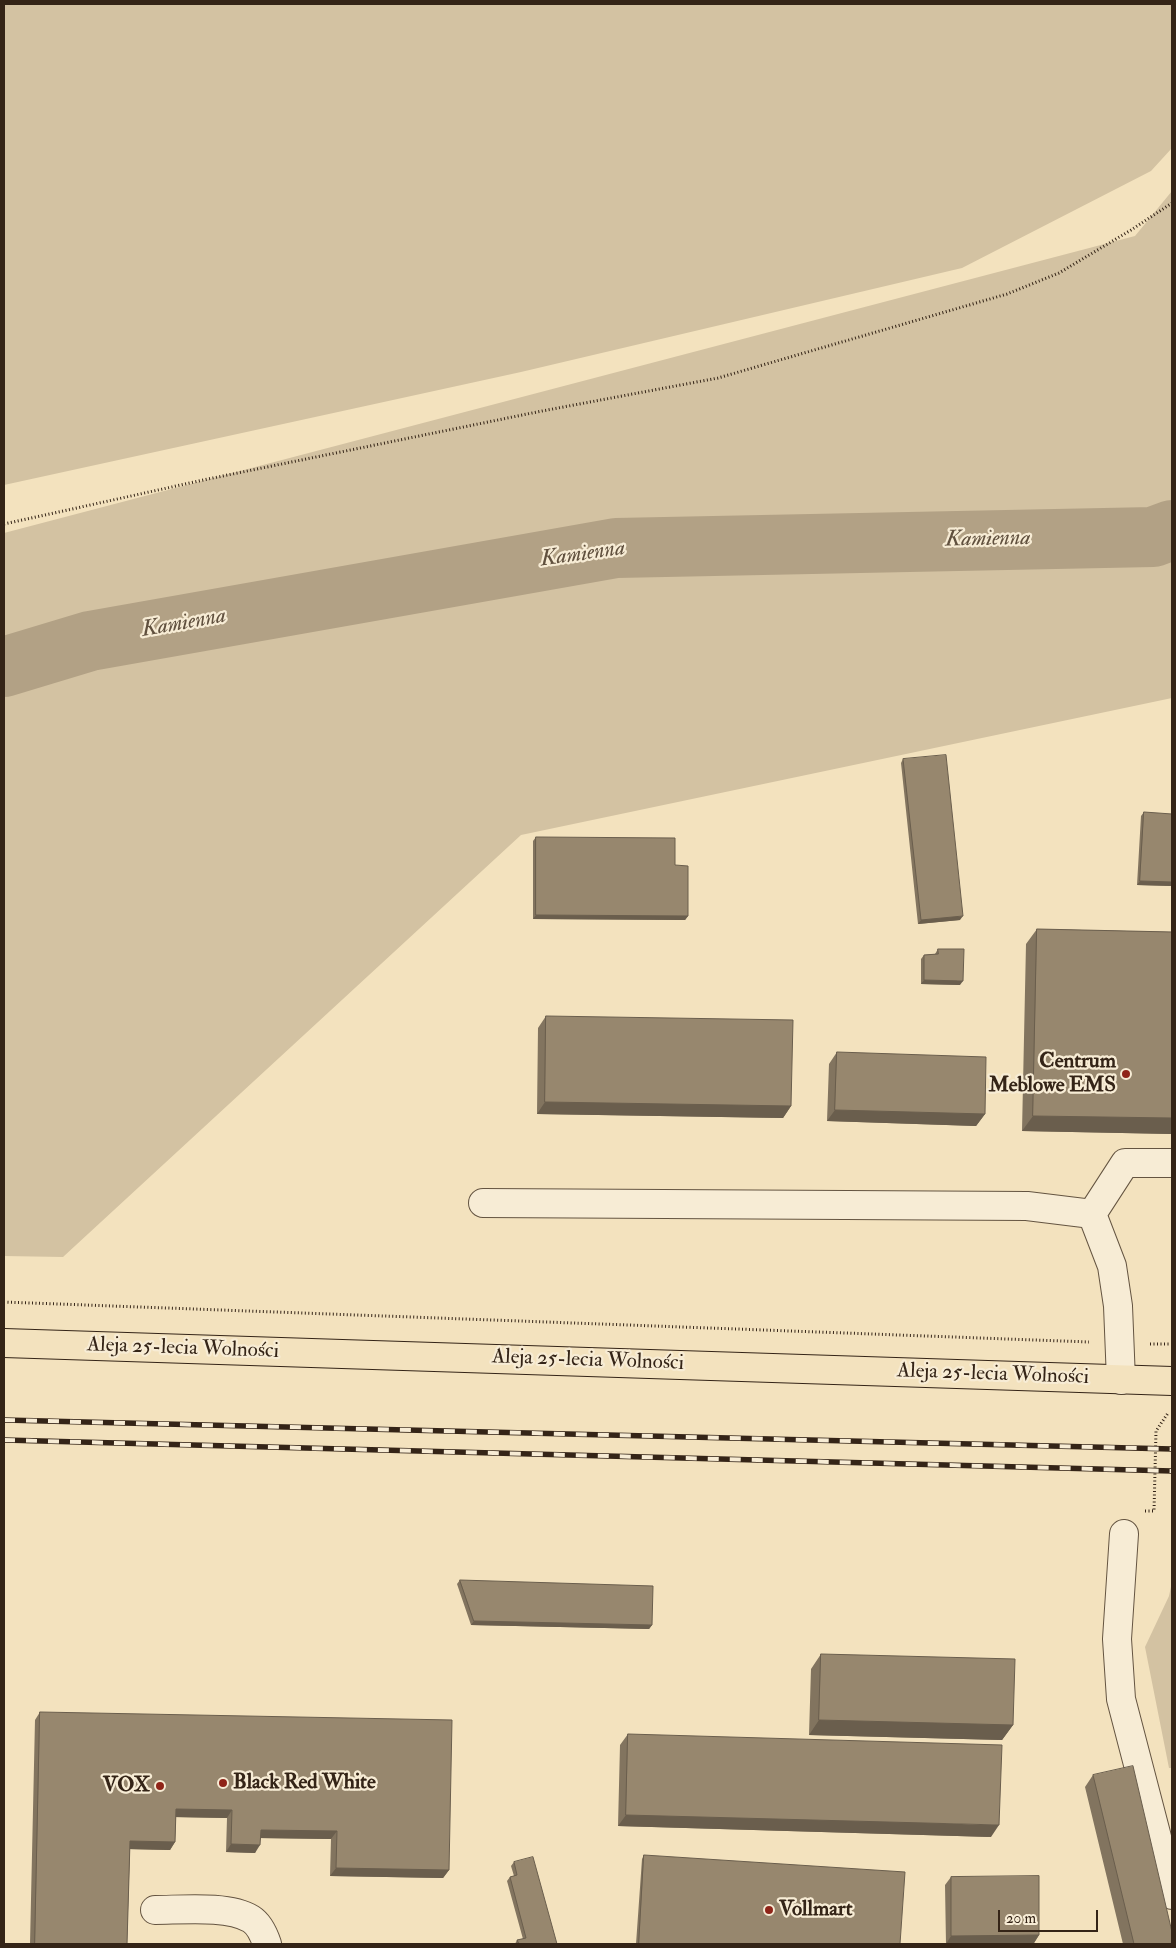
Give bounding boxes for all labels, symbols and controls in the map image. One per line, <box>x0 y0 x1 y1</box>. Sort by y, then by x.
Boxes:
water label: Kamienna <box>945 526 1031 554</box>
water label: Kamienna <box>539 536 627 574</box>
water label: Kamienna <box>140 604 228 644</box>
place label: Centrum Meblowe EMS <box>989 1049 1116 1099</box>
marker: Centrum Meblowe EMS <box>1120 1068 1132 1080</box>
street label: Aleja 25-lecia Wolności <box>86 1333 280 1365</box>
street label: Aleja 25-lecia Wolności <box>491 1345 685 1377</box>
street label: Aleja 25-lecia Wolności <box>896 1359 1090 1391</box>
place label: Black Red White <box>233 1770 376 1796</box>
place label: VOX <box>103 1773 150 1799</box>
marker: Black Red White <box>217 1777 229 1789</box>
marker: VOX <box>154 1780 166 1792</box>
place label: Vollmart <box>779 1897 852 1923</box>
scale bar <box>1001 1900 1101 1932</box>
marker: Vollmart <box>763 1904 775 1916</box>
text: 20 m <box>1006 1909 1036 1928</box>

